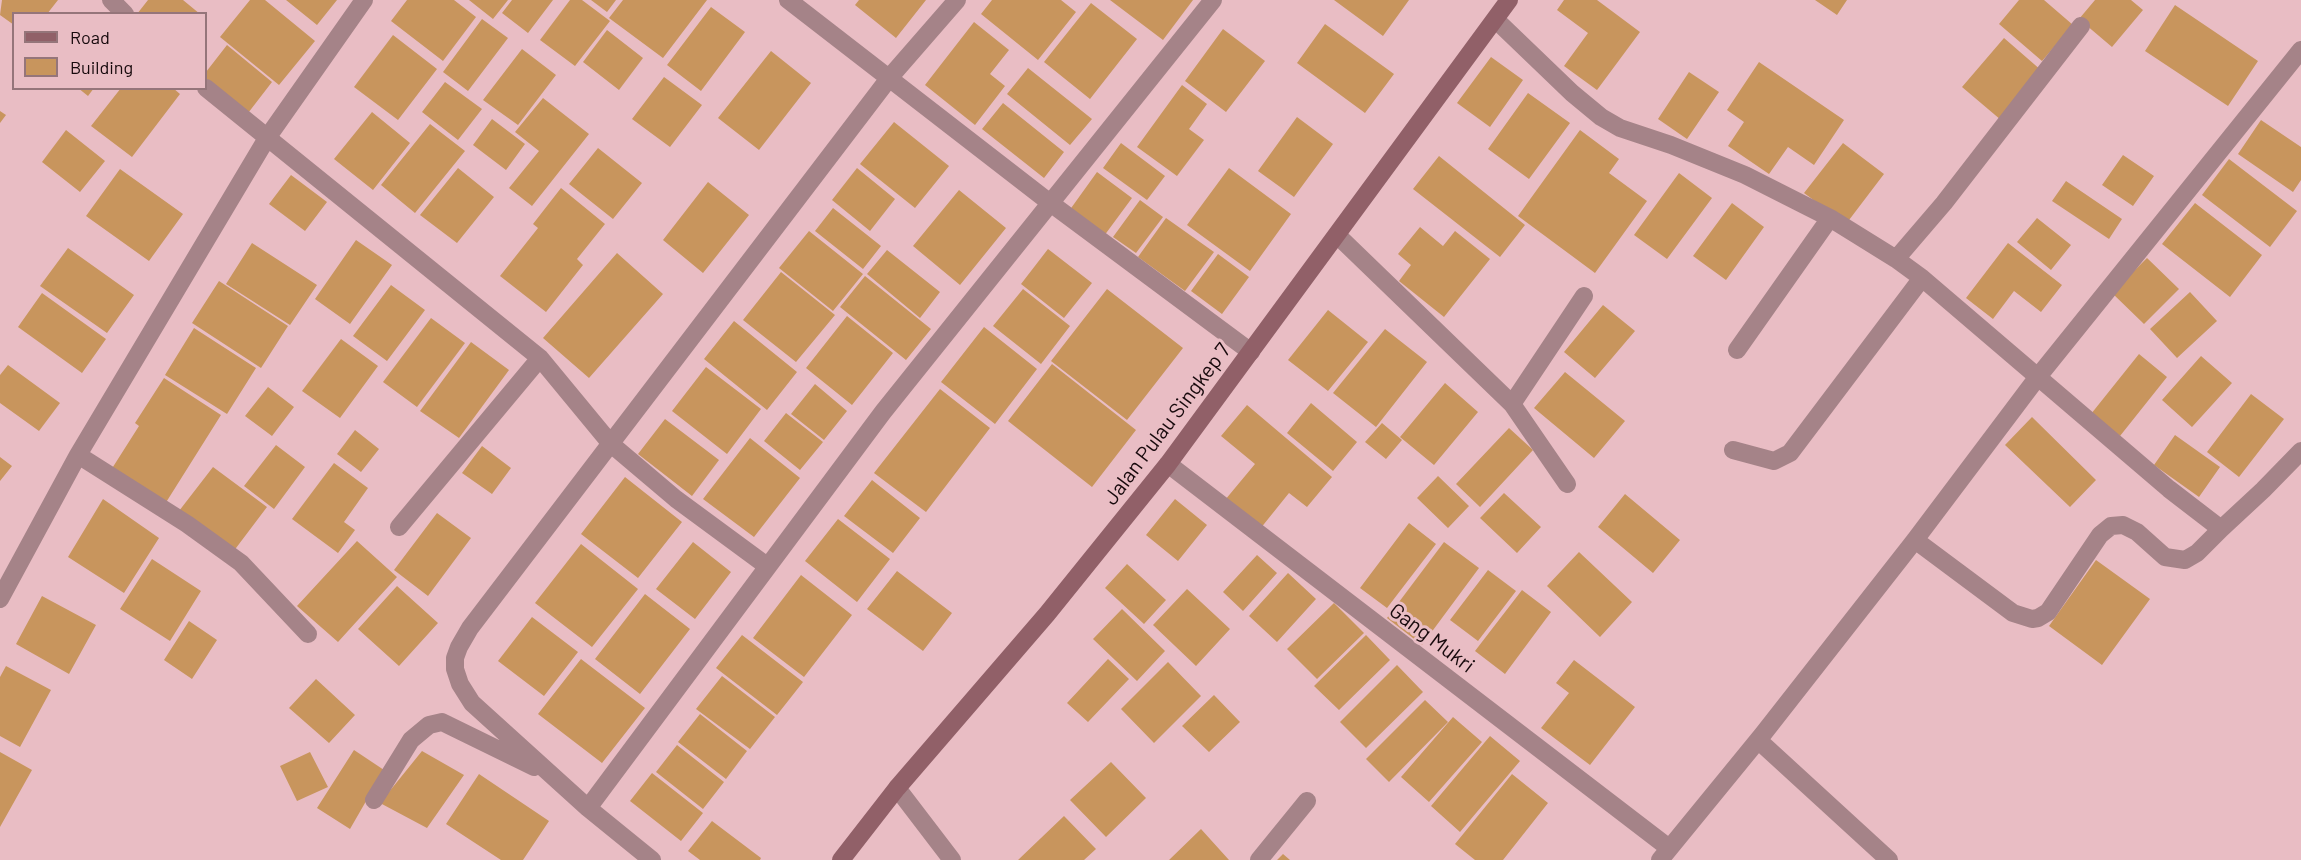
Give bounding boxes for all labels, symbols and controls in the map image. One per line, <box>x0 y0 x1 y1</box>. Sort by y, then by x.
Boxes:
legend <box>12 12 207 90</box>
text: Road <box>70 26 110 48</box>
text: Building <box>70 56 133 78</box>
street label: Jalan Pulau Singkep 7 <box>1098 338 1236 510</box>
street label: Gang Mukri <box>1384 598 1480 678</box>

